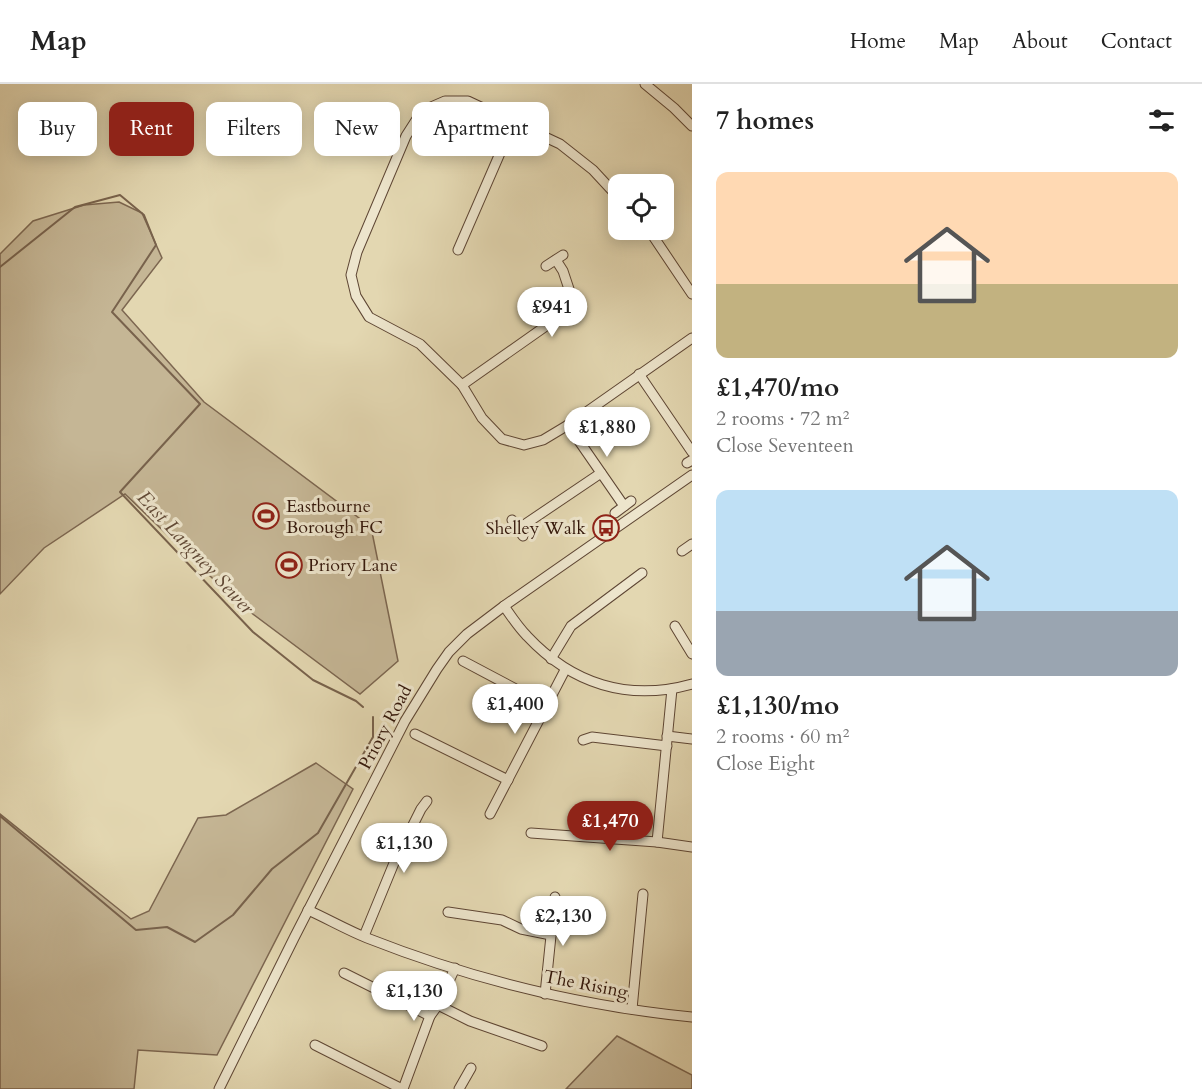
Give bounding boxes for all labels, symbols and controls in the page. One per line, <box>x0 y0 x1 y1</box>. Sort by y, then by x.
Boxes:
text: Map <box>30 22 87 60</box>
text: Home <box>850 27 906 56</box>
text: Map <box>939 27 979 56</box>
text: About <box>1012 27 1068 56</box>
text: Contact <box>1101 27 1172 56</box>
chip: Buy <box>18 102 97 156</box>
chip: Rent <box>109 102 194 156</box>
chip: Filters <box>206 102 302 156</box>
chip: New <box>314 102 400 156</box>
chip: Apartment <box>412 102 549 156</box>
text: 7 homes <box>716 103 814 138</box>
icon: filters <box>1145 104 1178 137</box>
map controls <box>608 174 674 240</box>
button: locate <box>608 174 674 240</box>
icon: home <box>893 211 1001 319</box>
pin: £941 <box>516 287 588 338</box>
text: £941 <box>531 293 573 320</box>
text: £1,470/mo <box>716 370 839 405</box>
text: 2 rooms · 72 m² <box>716 405 849 432</box>
pin: £1,880 <box>558 407 656 458</box>
text: £1,880 <box>578 413 636 440</box>
text: Close Seventeen <box>716 432 854 459</box>
water label: East Langney Sewer <box>131 485 261 621</box>
place label: Eastbourne Borough FC <box>286 494 383 540</box>
sports icon: Eastbourne Borough FC <box>251 501 281 531</box>
bus stop icon: Shelley Walk <box>591 513 621 543</box>
place label: Shelley Walk <box>485 516 586 541</box>
icon: home <box>893 529 1001 637</box>
sports icon: Priory Lane <box>274 550 304 580</box>
place label: Priory Lane <box>308 553 398 578</box>
street label: Priory Road <box>353 680 418 774</box>
pin: £1,400 <box>466 684 564 735</box>
text: £1,130/mo <box>716 688 839 723</box>
text: £1,400 <box>486 690 544 717</box>
text: 2 rooms · 60 m² <box>716 723 849 750</box>
text: Close Eight <box>716 750 815 777</box>
pin: £1,470 <box>561 801 659 852</box>
text: £1,470 <box>581 807 639 834</box>
pin: £1,130 <box>355 823 453 874</box>
text: £1,130 <box>375 829 433 856</box>
pin: £2,130 <box>514 896 612 947</box>
text: £2,130 <box>534 902 592 929</box>
street label: The Rising <box>542 964 631 1005</box>
pin: £1,130 <box>365 971 463 1022</box>
text: £1,130 <box>385 977 443 1004</box>

